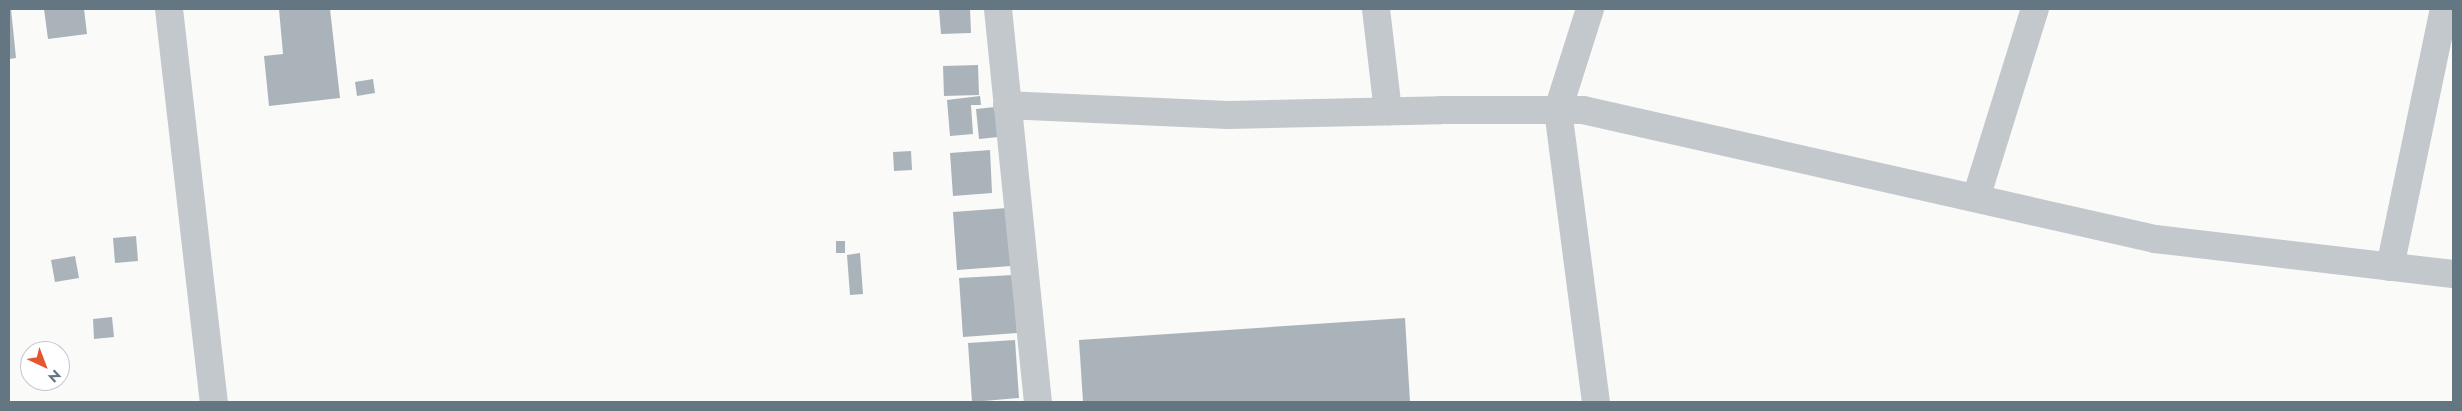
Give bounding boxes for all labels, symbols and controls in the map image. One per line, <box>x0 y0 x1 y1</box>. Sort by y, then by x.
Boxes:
north arrow <box>20 341 70 391</box>
text: N <box>44 365 65 387</box>

